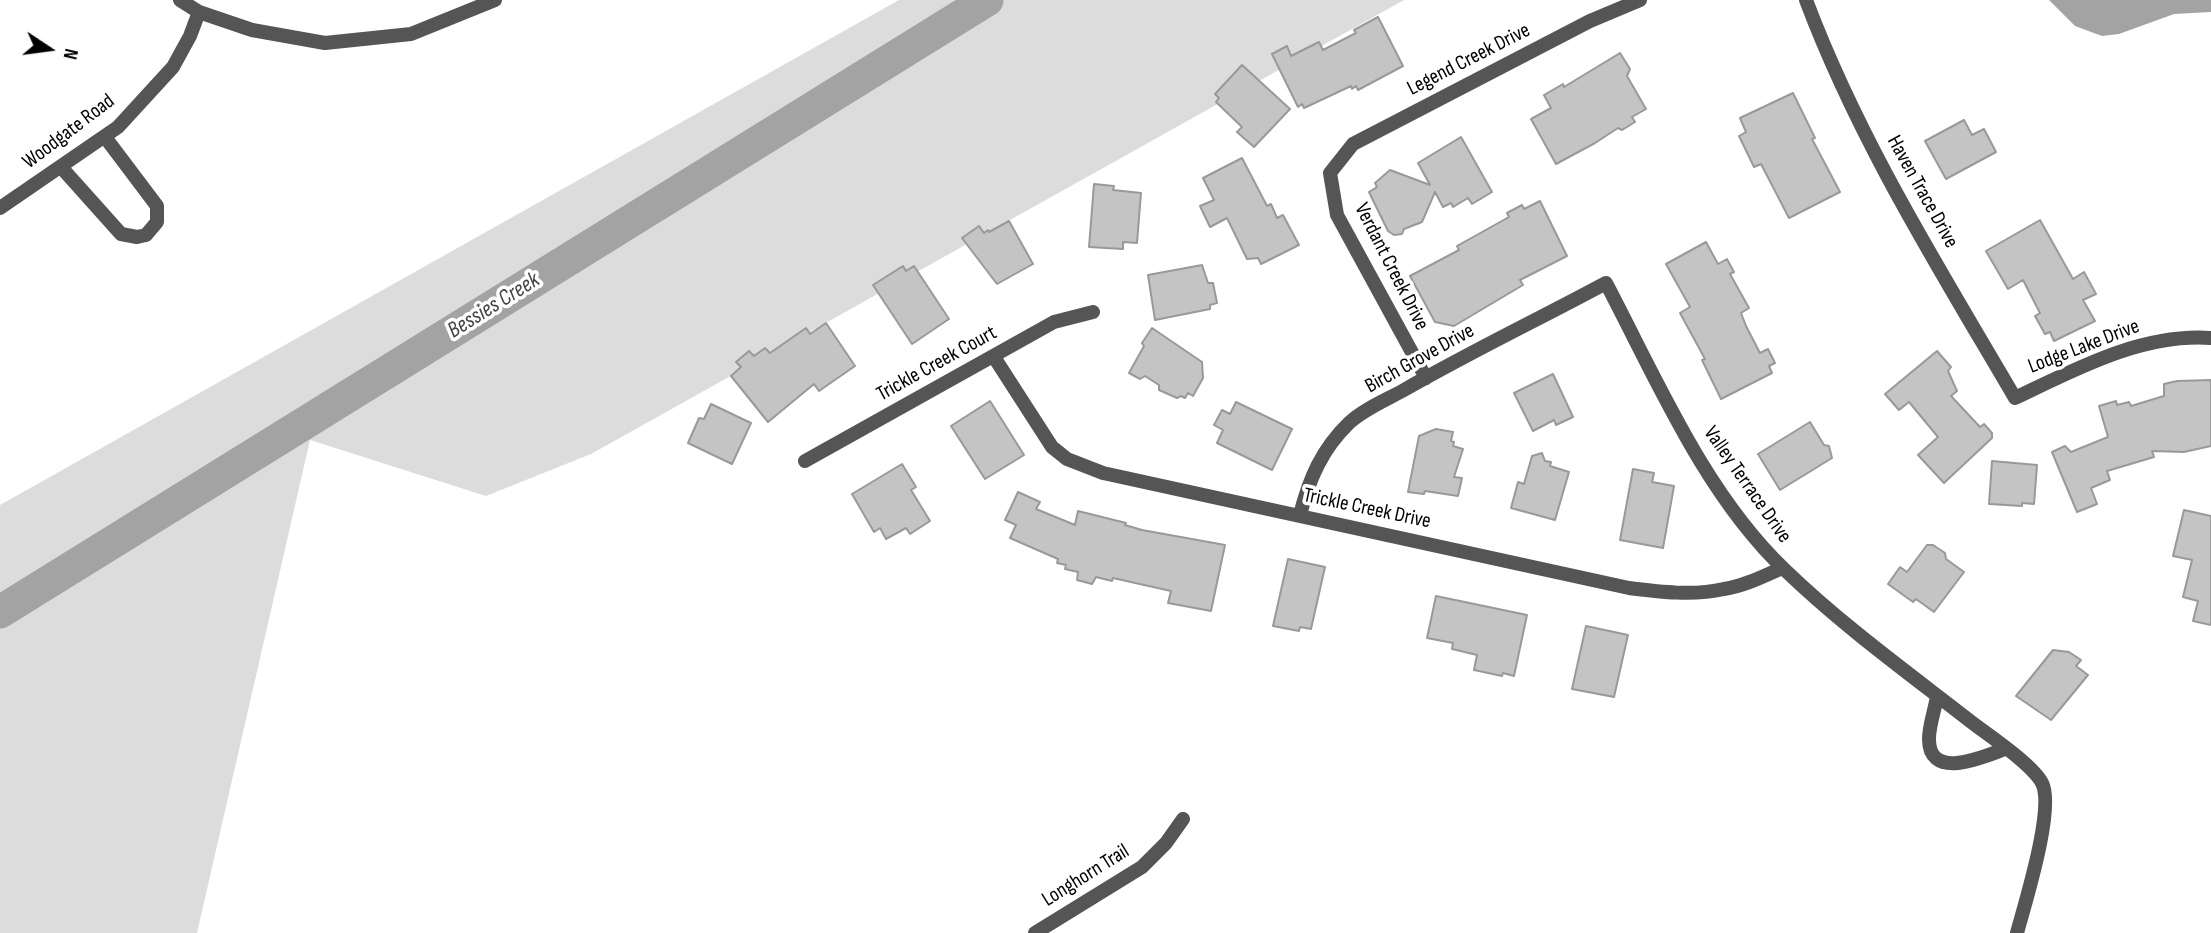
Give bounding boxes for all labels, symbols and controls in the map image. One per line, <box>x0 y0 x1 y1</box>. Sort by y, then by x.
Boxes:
north arrow <box>14 14 84 84</box>
street label: Legend Creek Drive <box>1403 18 1535 102</box>
text: N <box>58 46 82 61</box>
street label: Woodgate Road <box>18 89 120 175</box>
street label: Haven Trace Drive <box>1881 131 1963 253</box>
street label: Verdant Creek Drive <box>1348 199 1434 335</box>
water label: Bessies Creek <box>443 267 545 345</box>
street label: Lodge Lake Drive <box>2025 314 2143 380</box>
street label: Birch Grove Drive <box>1361 319 1479 399</box>
street label: Trickle Creek Court <box>873 321 1001 407</box>
street label: Valley Terrace Drive <box>1698 422 1796 548</box>
street label: Trickle Creek Drive <box>1301 483 1433 535</box>
street label: Longhorn Trail <box>1038 839 1134 913</box>

